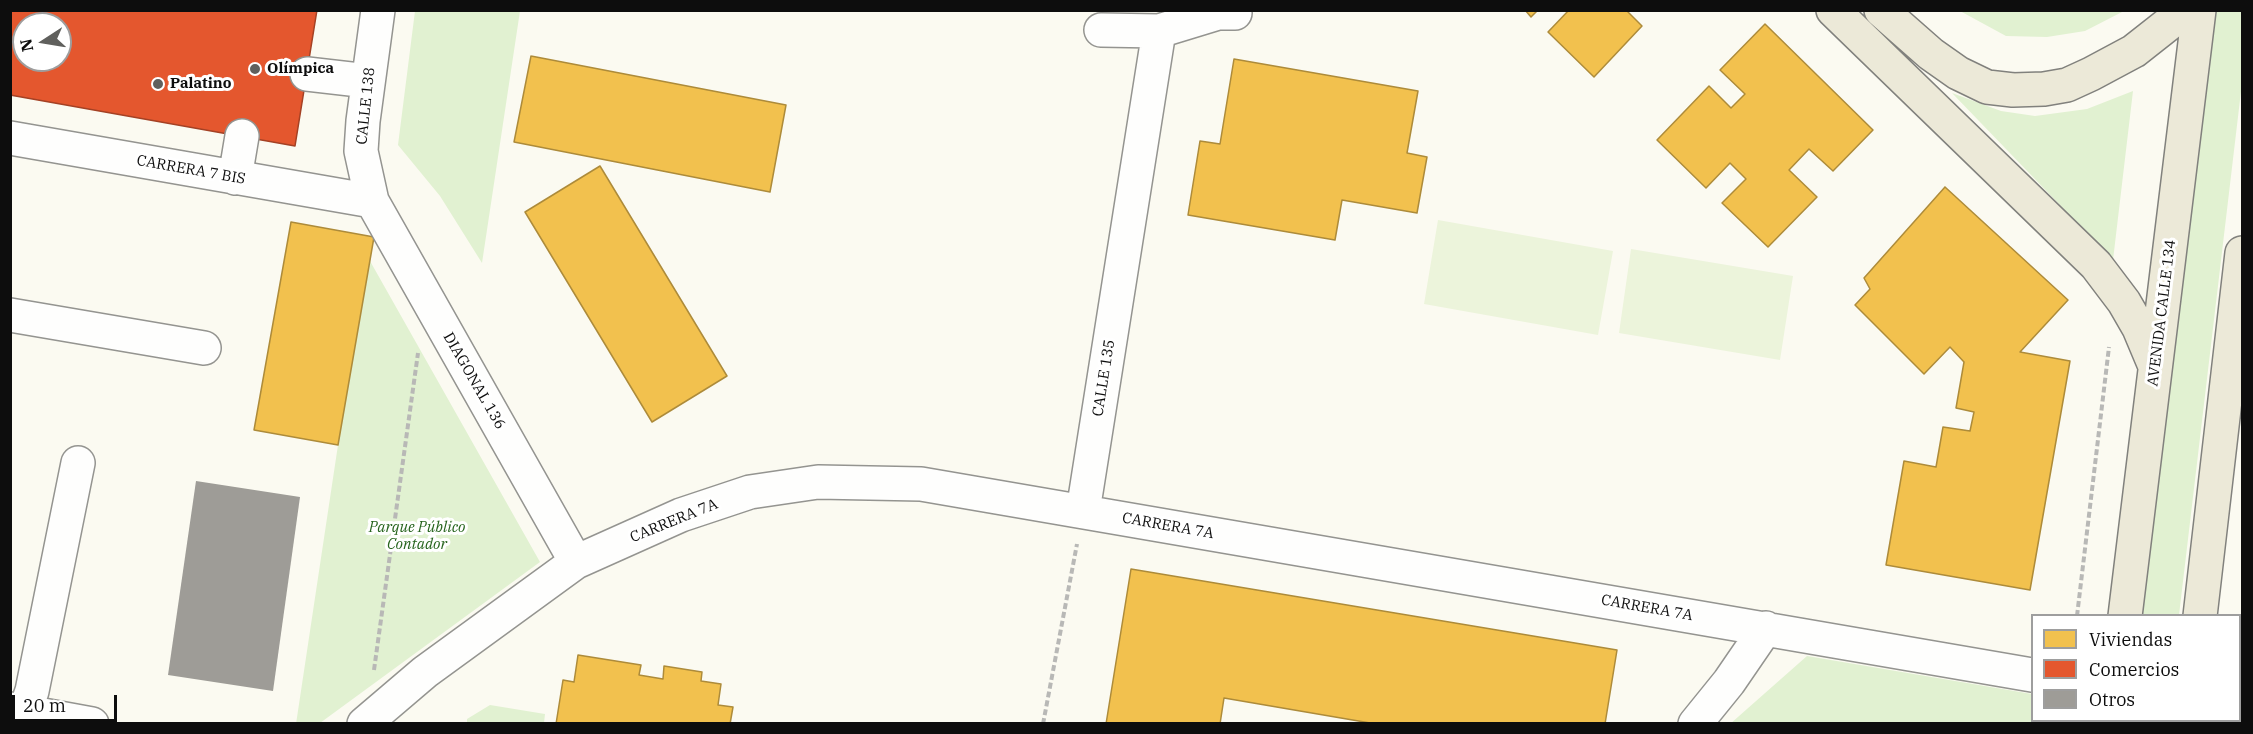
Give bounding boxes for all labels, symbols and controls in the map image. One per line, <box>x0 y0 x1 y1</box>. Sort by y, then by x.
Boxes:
north arrow <box>12 12 72 72</box>
text: N <box>15 37 37 54</box>
place label: Olímpica <box>267 60 334 78</box>
marker: Olímpica <box>248 62 262 76</box>
street label: CALLE 138 <box>353 66 379 146</box>
place label: Palatino <box>170 75 231 93</box>
marker: Palatino <box>151 77 165 91</box>
street label: CARRERA 7 BIS <box>135 152 247 188</box>
street label: AVENIDA CALLE 134 <box>2144 239 2180 387</box>
street label: DIAGONAL 136 <box>439 329 509 433</box>
street label: CALLE 135 <box>1089 338 1119 418</box>
street label: CARRERA 7A <box>628 495 720 547</box>
street label: CARRERA 7A <box>1121 509 1215 543</box>
park label: Parque Público Contador <box>369 519 465 554</box>
street label: CARRERA 7A <box>1600 591 1694 625</box>
legend <box>2031 614 2241 722</box>
text: Viviendas <box>2089 628 2172 651</box>
text: Comercios <box>2089 658 2179 681</box>
scale bar <box>15 683 120 721</box>
text: Otros <box>2089 688 2135 711</box>
text: 20 m <box>23 694 66 717</box>

